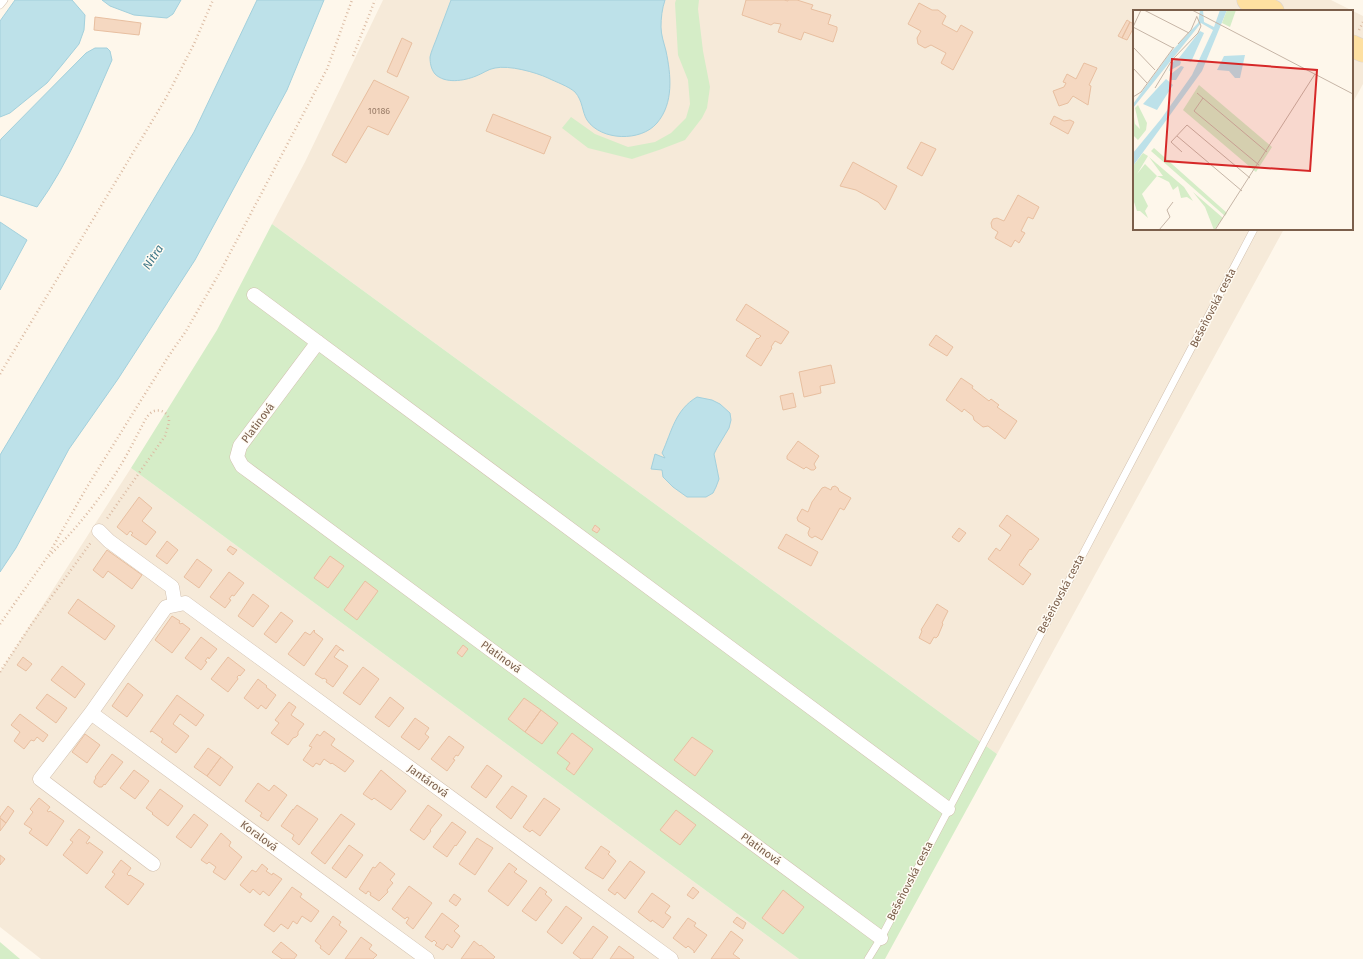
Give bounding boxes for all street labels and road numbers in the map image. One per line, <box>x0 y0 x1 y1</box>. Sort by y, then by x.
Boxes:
street label: Bešeňovská cesta <box>1187 266 1239 350</box>
street label: Platinová <box>239 400 277 446</box>
street label: Bešeňovská cesta <box>1035 552 1087 636</box>
street label: Platinová <box>478 638 524 676</box>
street label: Jantárová <box>405 762 451 800</box>
street label: Koralová <box>238 818 280 854</box>
street label: Platinová <box>738 830 784 868</box>
street label: Bešeňovská cesta <box>884 839 936 923</box>

